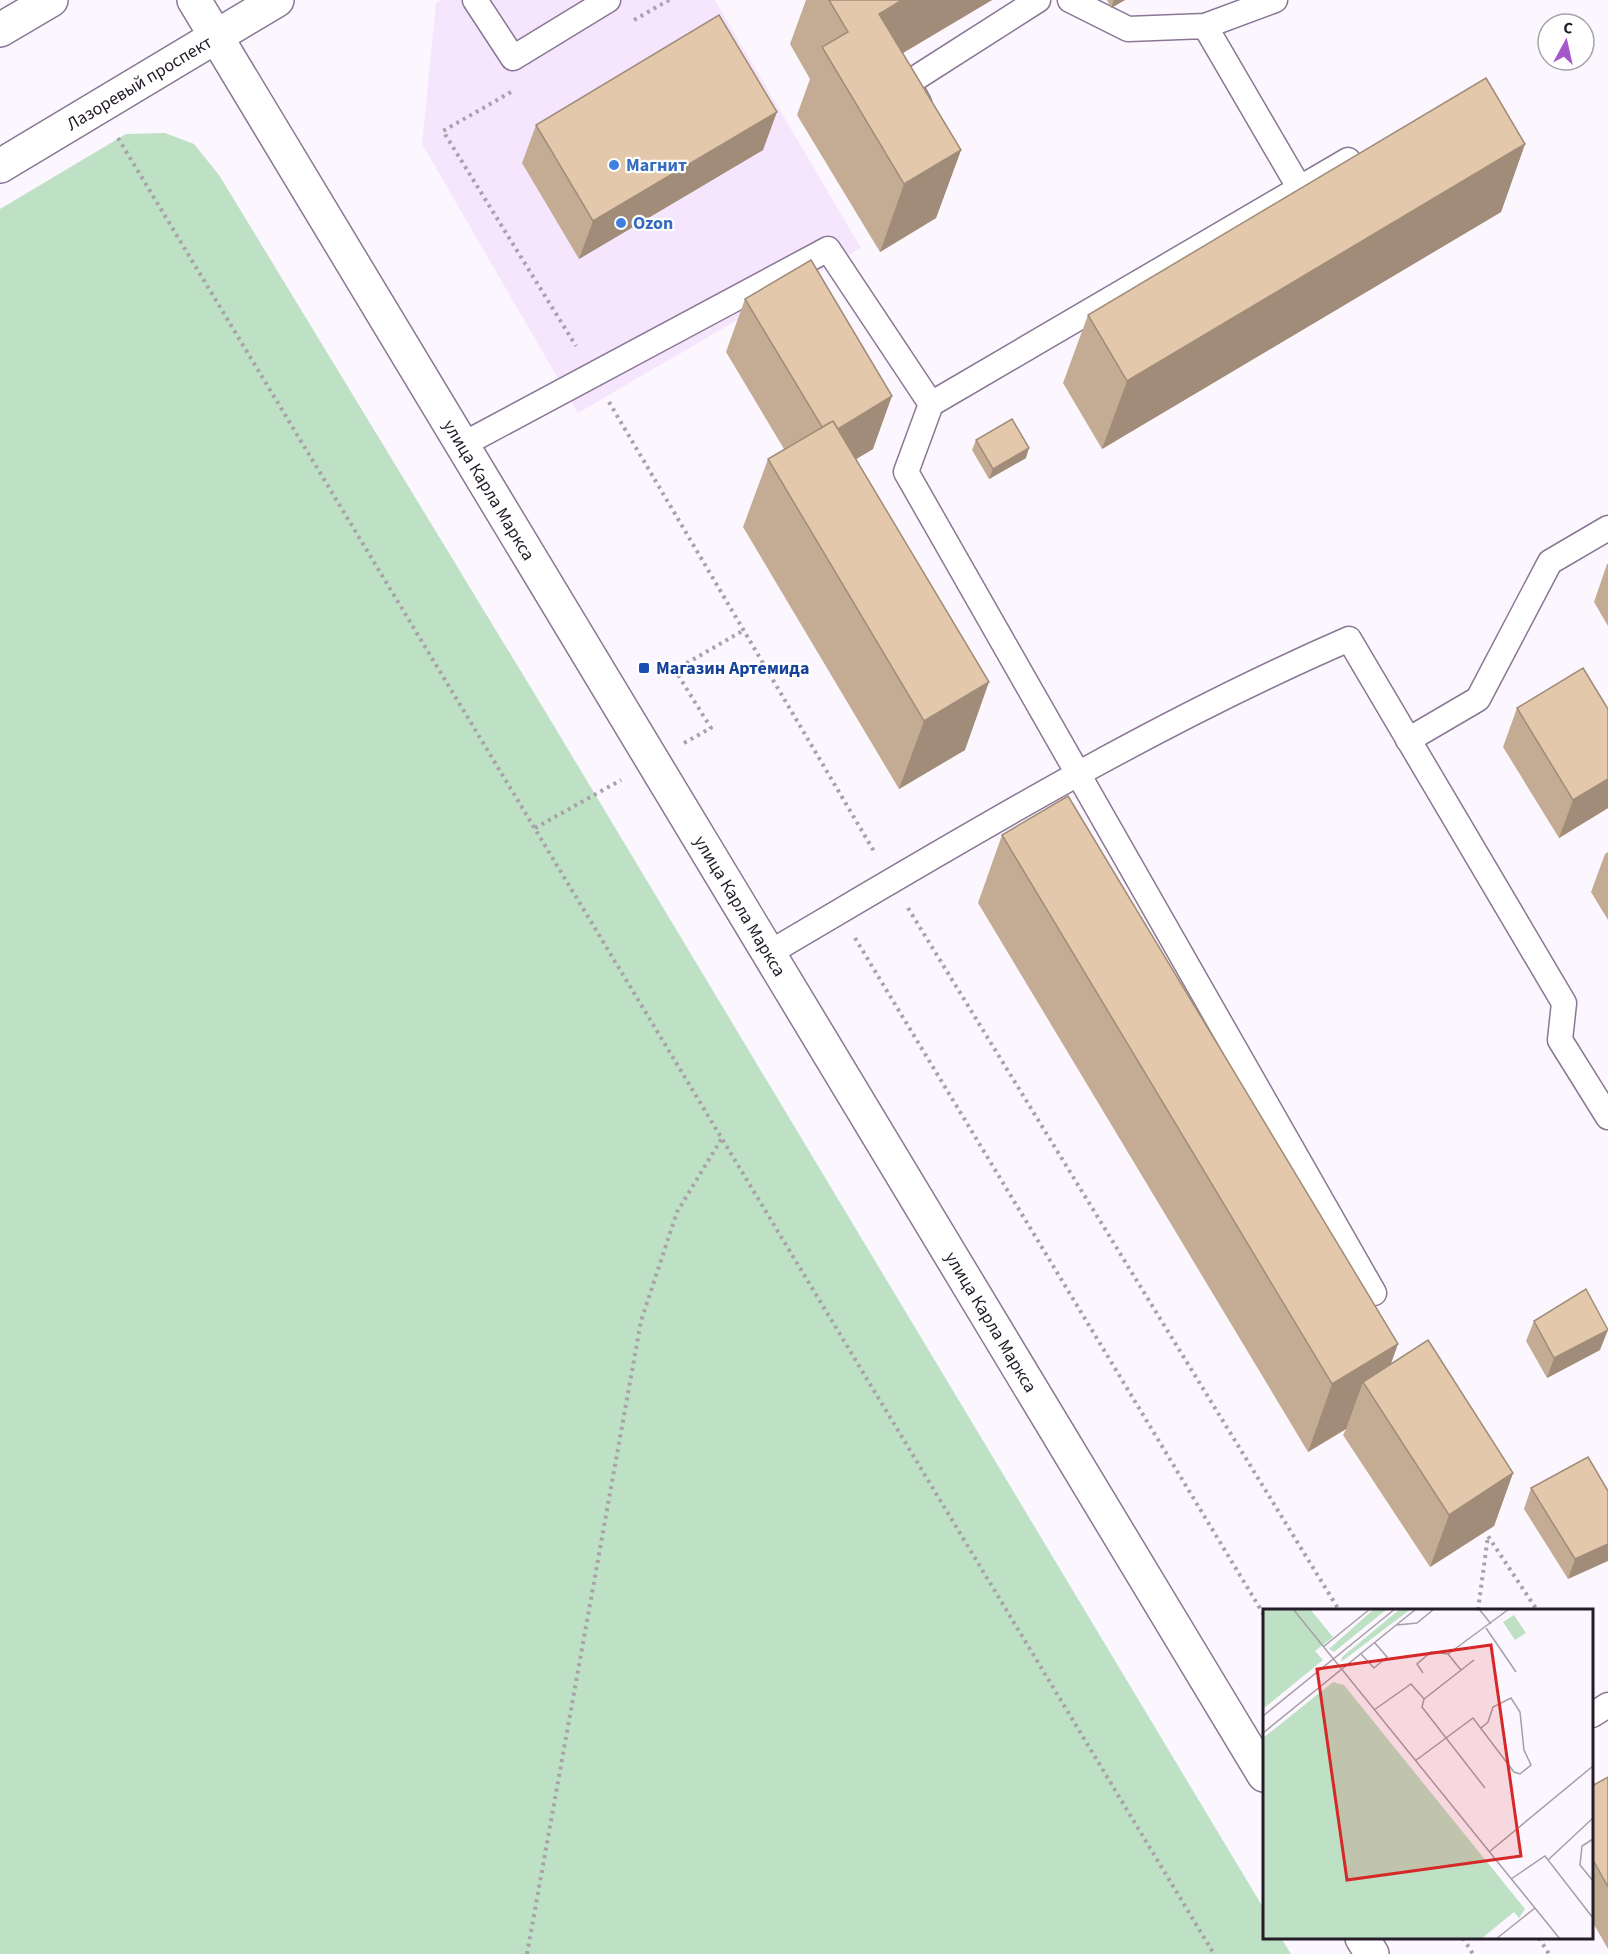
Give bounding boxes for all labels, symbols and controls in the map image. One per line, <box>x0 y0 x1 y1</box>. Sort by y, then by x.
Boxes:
north arrow <box>1536 12 1596 72</box>
text: С <box>1562 17 1574 40</box>
street label: Лазоревый проспект <box>62 30 217 137</box>
place label: Магнит <box>626 153 687 178</box>
marker: Магнит <box>607 158 621 172</box>
place label: Ozon <box>633 211 673 236</box>
marker: Ozon <box>614 216 628 230</box>
street label: улица Карла Маркса <box>437 415 541 565</box>
place label: Магазин Артемида <box>656 656 809 681</box>
marker: Магазин Артемида <box>637 661 651 675</box>
street label: улица Карла Маркса <box>688 831 792 981</box>
street label: улица Карла Маркса <box>939 1247 1043 1397</box>
inset map <box>1263 1609 1593 1939</box>

